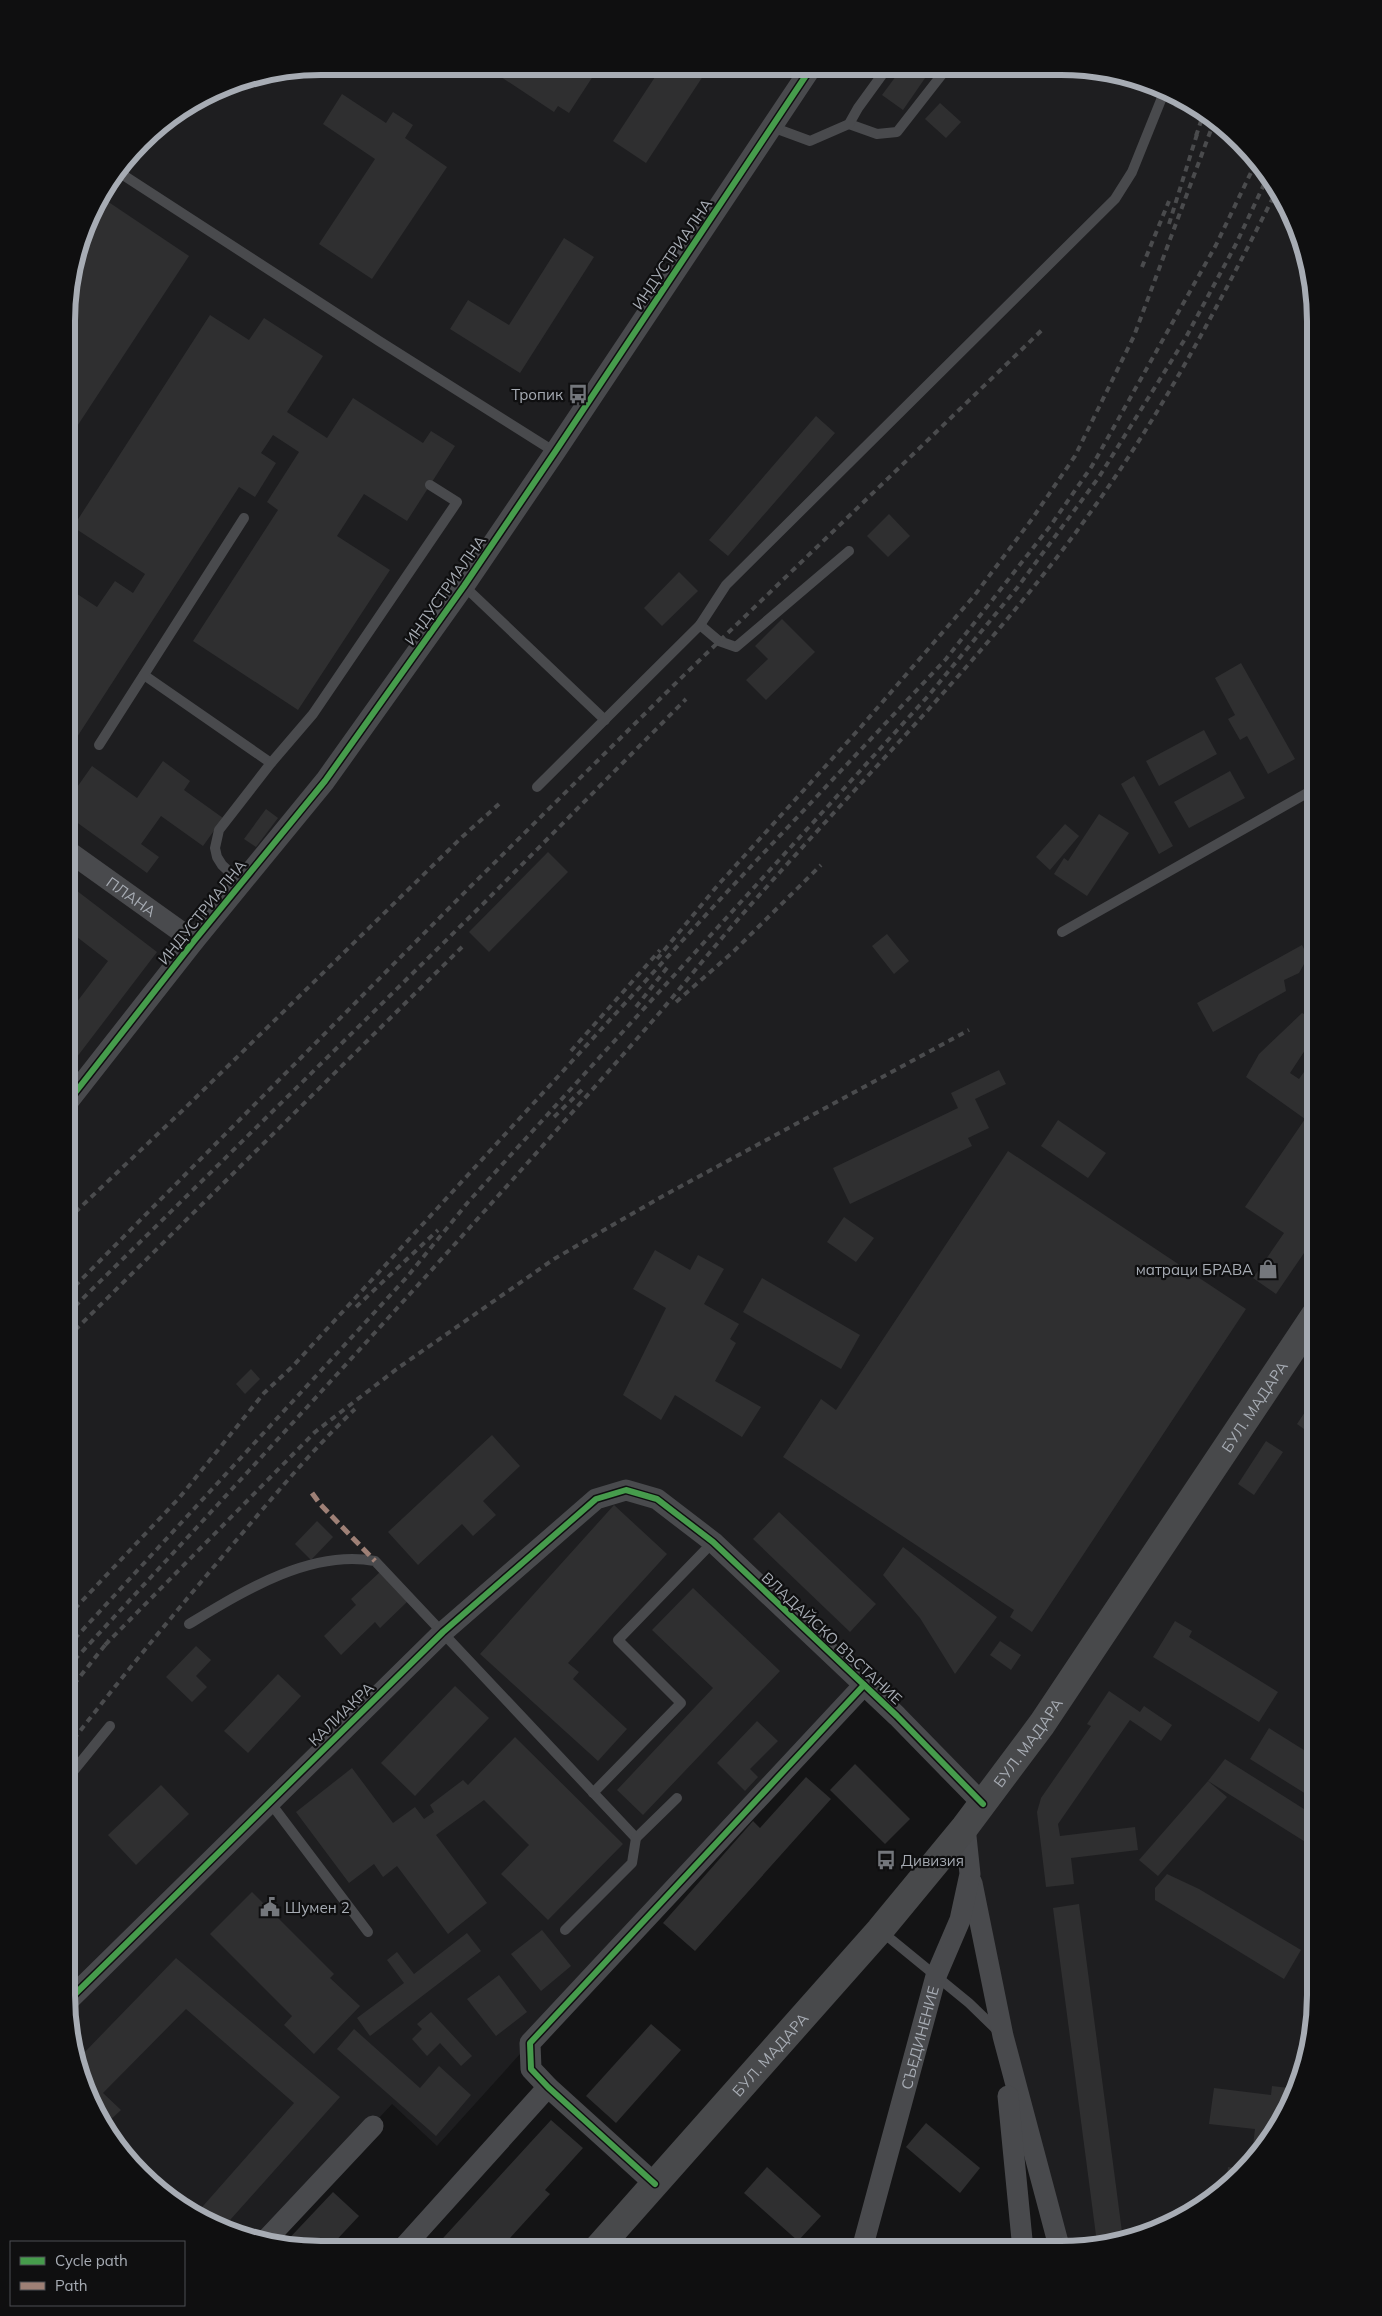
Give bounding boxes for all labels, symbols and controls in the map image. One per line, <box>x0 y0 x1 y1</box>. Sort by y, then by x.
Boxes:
street label: ИНДУСТРИАЛНА <box>628 195 716 313</box>
bus stop icon: Тропик <box>567 383 589 405</box>
place label: Тропик <box>511 385 564 404</box>
street label: ИНДУСТРИАЛНА <box>400 532 490 648</box>
street label: ИНДУСТРИАЛНА <box>154 856 250 968</box>
street label: ПЛАНА <box>103 872 160 920</box>
shop icon: матраци БРАВА <box>1257 1258 1279 1280</box>
place label: матраци БРАВА <box>1136 1260 1253 1279</box>
street label: БУЛ. МАДАРА <box>1217 1357 1291 1456</box>
street label: ВЛАДАЙСКО ВЪСТАНИЕ <box>758 1568 906 1708</box>
street label: КАЛИАКРА <box>304 1678 378 1750</box>
street label: БУЛ. МАДАРА <box>989 1694 1066 1791</box>
bus stop icon: Дивизия <box>875 1849 897 1871</box>
place label: Дивизия <box>901 1851 964 1870</box>
public building icon: Шумен 2 <box>259 1896 281 1918</box>
place label: Шумен 2 <box>285 1898 350 1917</box>
street label: СЪЕДИНЕНИЕ <box>896 1984 942 2091</box>
street label: БУЛ. МАДАРА <box>728 2008 812 2100</box>
legend <box>10 2241 185 2306</box>
text: Cycle path <box>55 2251 128 2270</box>
text: Path <box>55 2276 87 2295</box>

